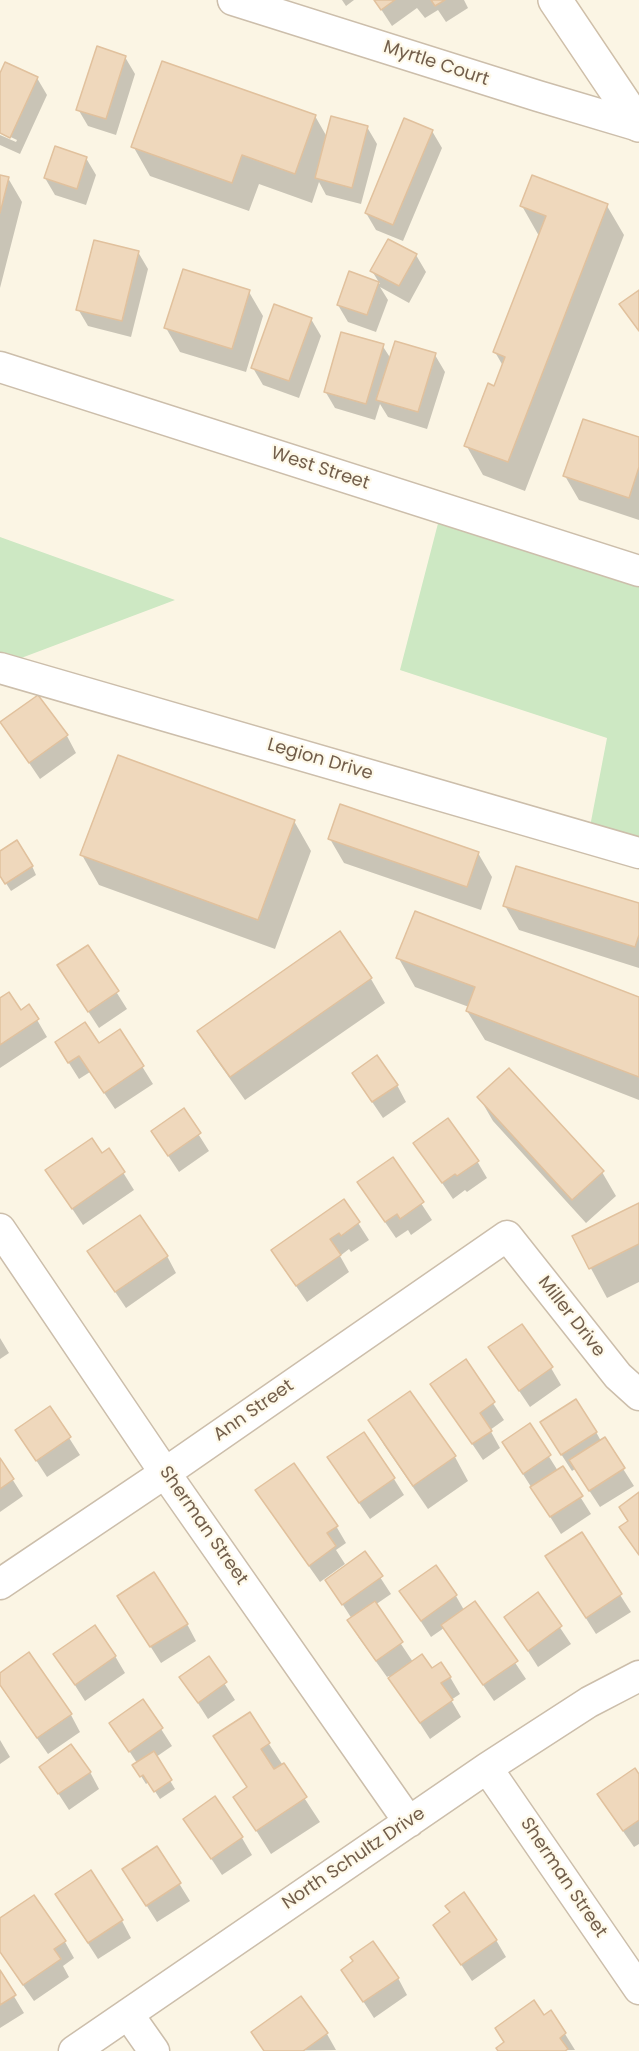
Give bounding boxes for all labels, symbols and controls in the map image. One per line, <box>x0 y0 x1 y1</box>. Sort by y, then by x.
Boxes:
street label: Myrtle Court <box>381 37 491 91</box>
street label: West Street <box>268 443 372 495</box>
street label: Legion Drive <box>265 735 375 785</box>
street label: Miller Drive <box>533 1272 609 1362</box>
street label: Ann Street <box>210 1376 298 1446</box>
street label: Sherman Street <box>154 1463 252 1589</box>
street label: North Schultz Drive <box>279 1803 429 1915</box>
street label: Sherman Street <box>515 1814 611 1942</box>

